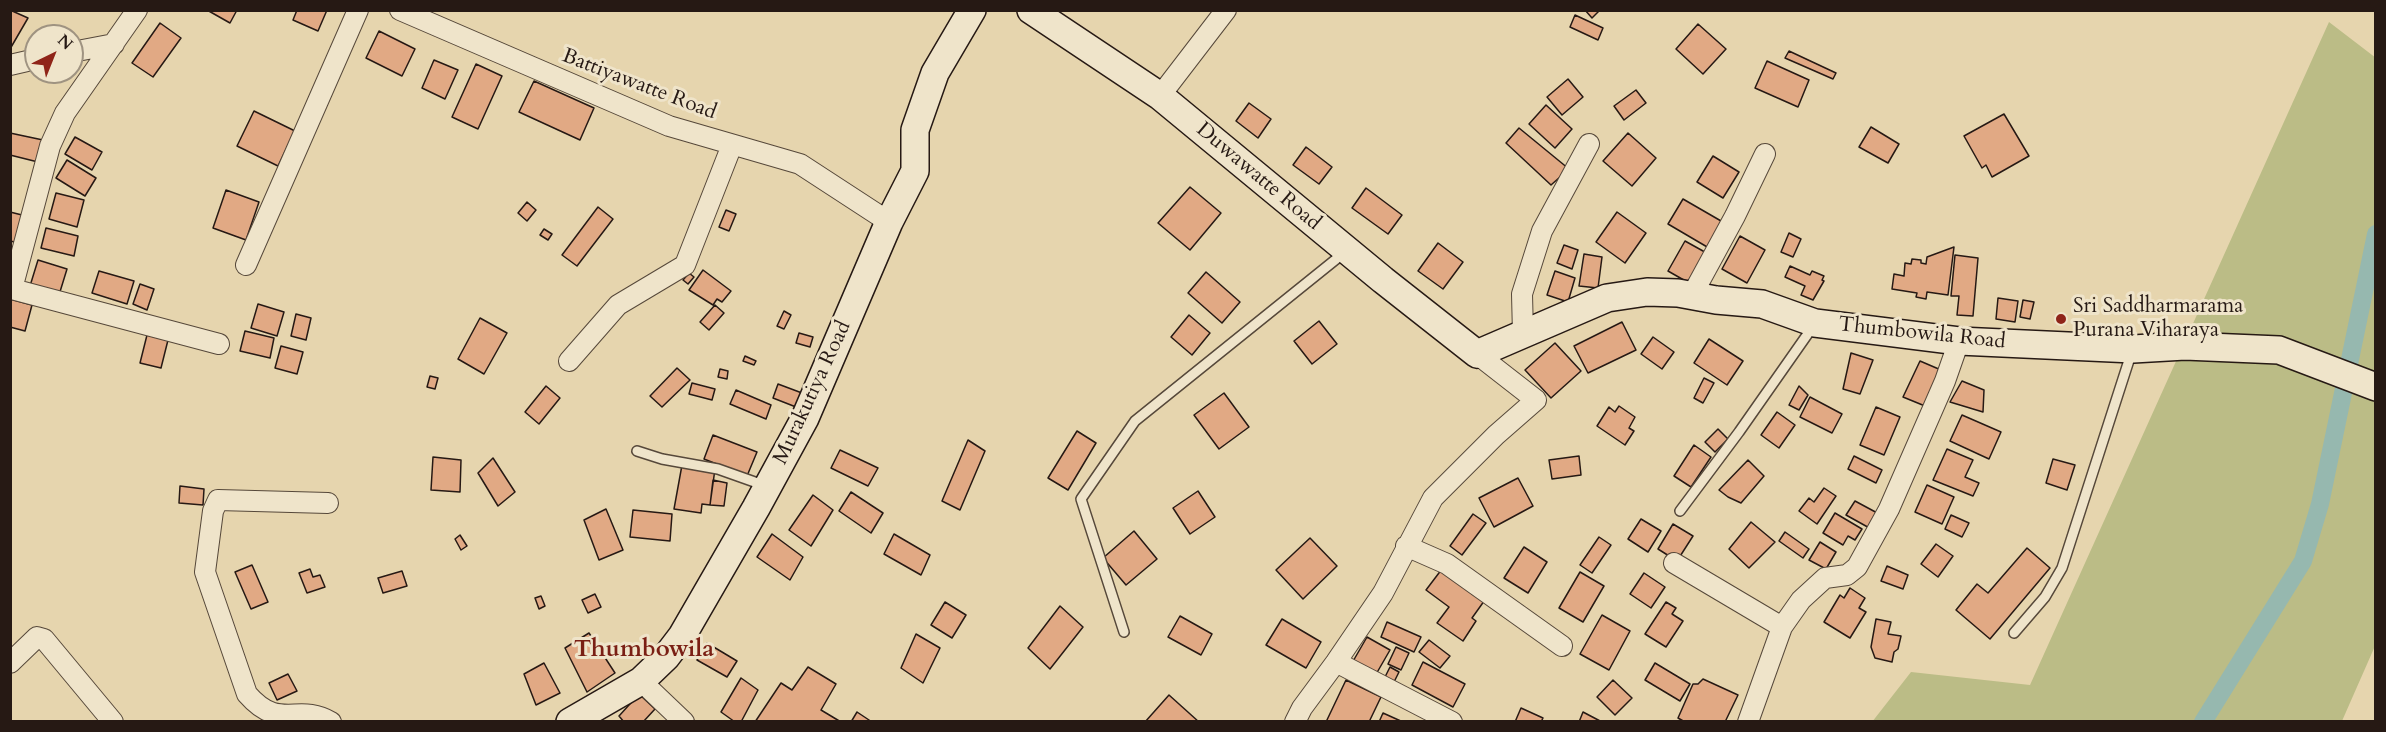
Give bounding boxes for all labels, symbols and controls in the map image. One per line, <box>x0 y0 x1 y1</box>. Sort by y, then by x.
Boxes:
north arrow <box>24 24 84 84</box>
text: N <box>52 30 77 55</box>
street label: Battiyawatte Road <box>558 44 720 126</box>
street label: Duwawatte Road <box>1191 118 1325 236</box>
place label: Sri Saddharmarama Purana Viharaya <box>2073 294 2243 344</box>
marker: Sri Saddharmarama Purana Viharaya <box>2054 312 2068 326</box>
street label: Thumbowila Road <box>1837 313 2007 355</box>
street label: Murakutiya Road <box>769 317 857 469</box>
district label: Thumbowila <box>574 636 714 664</box>

